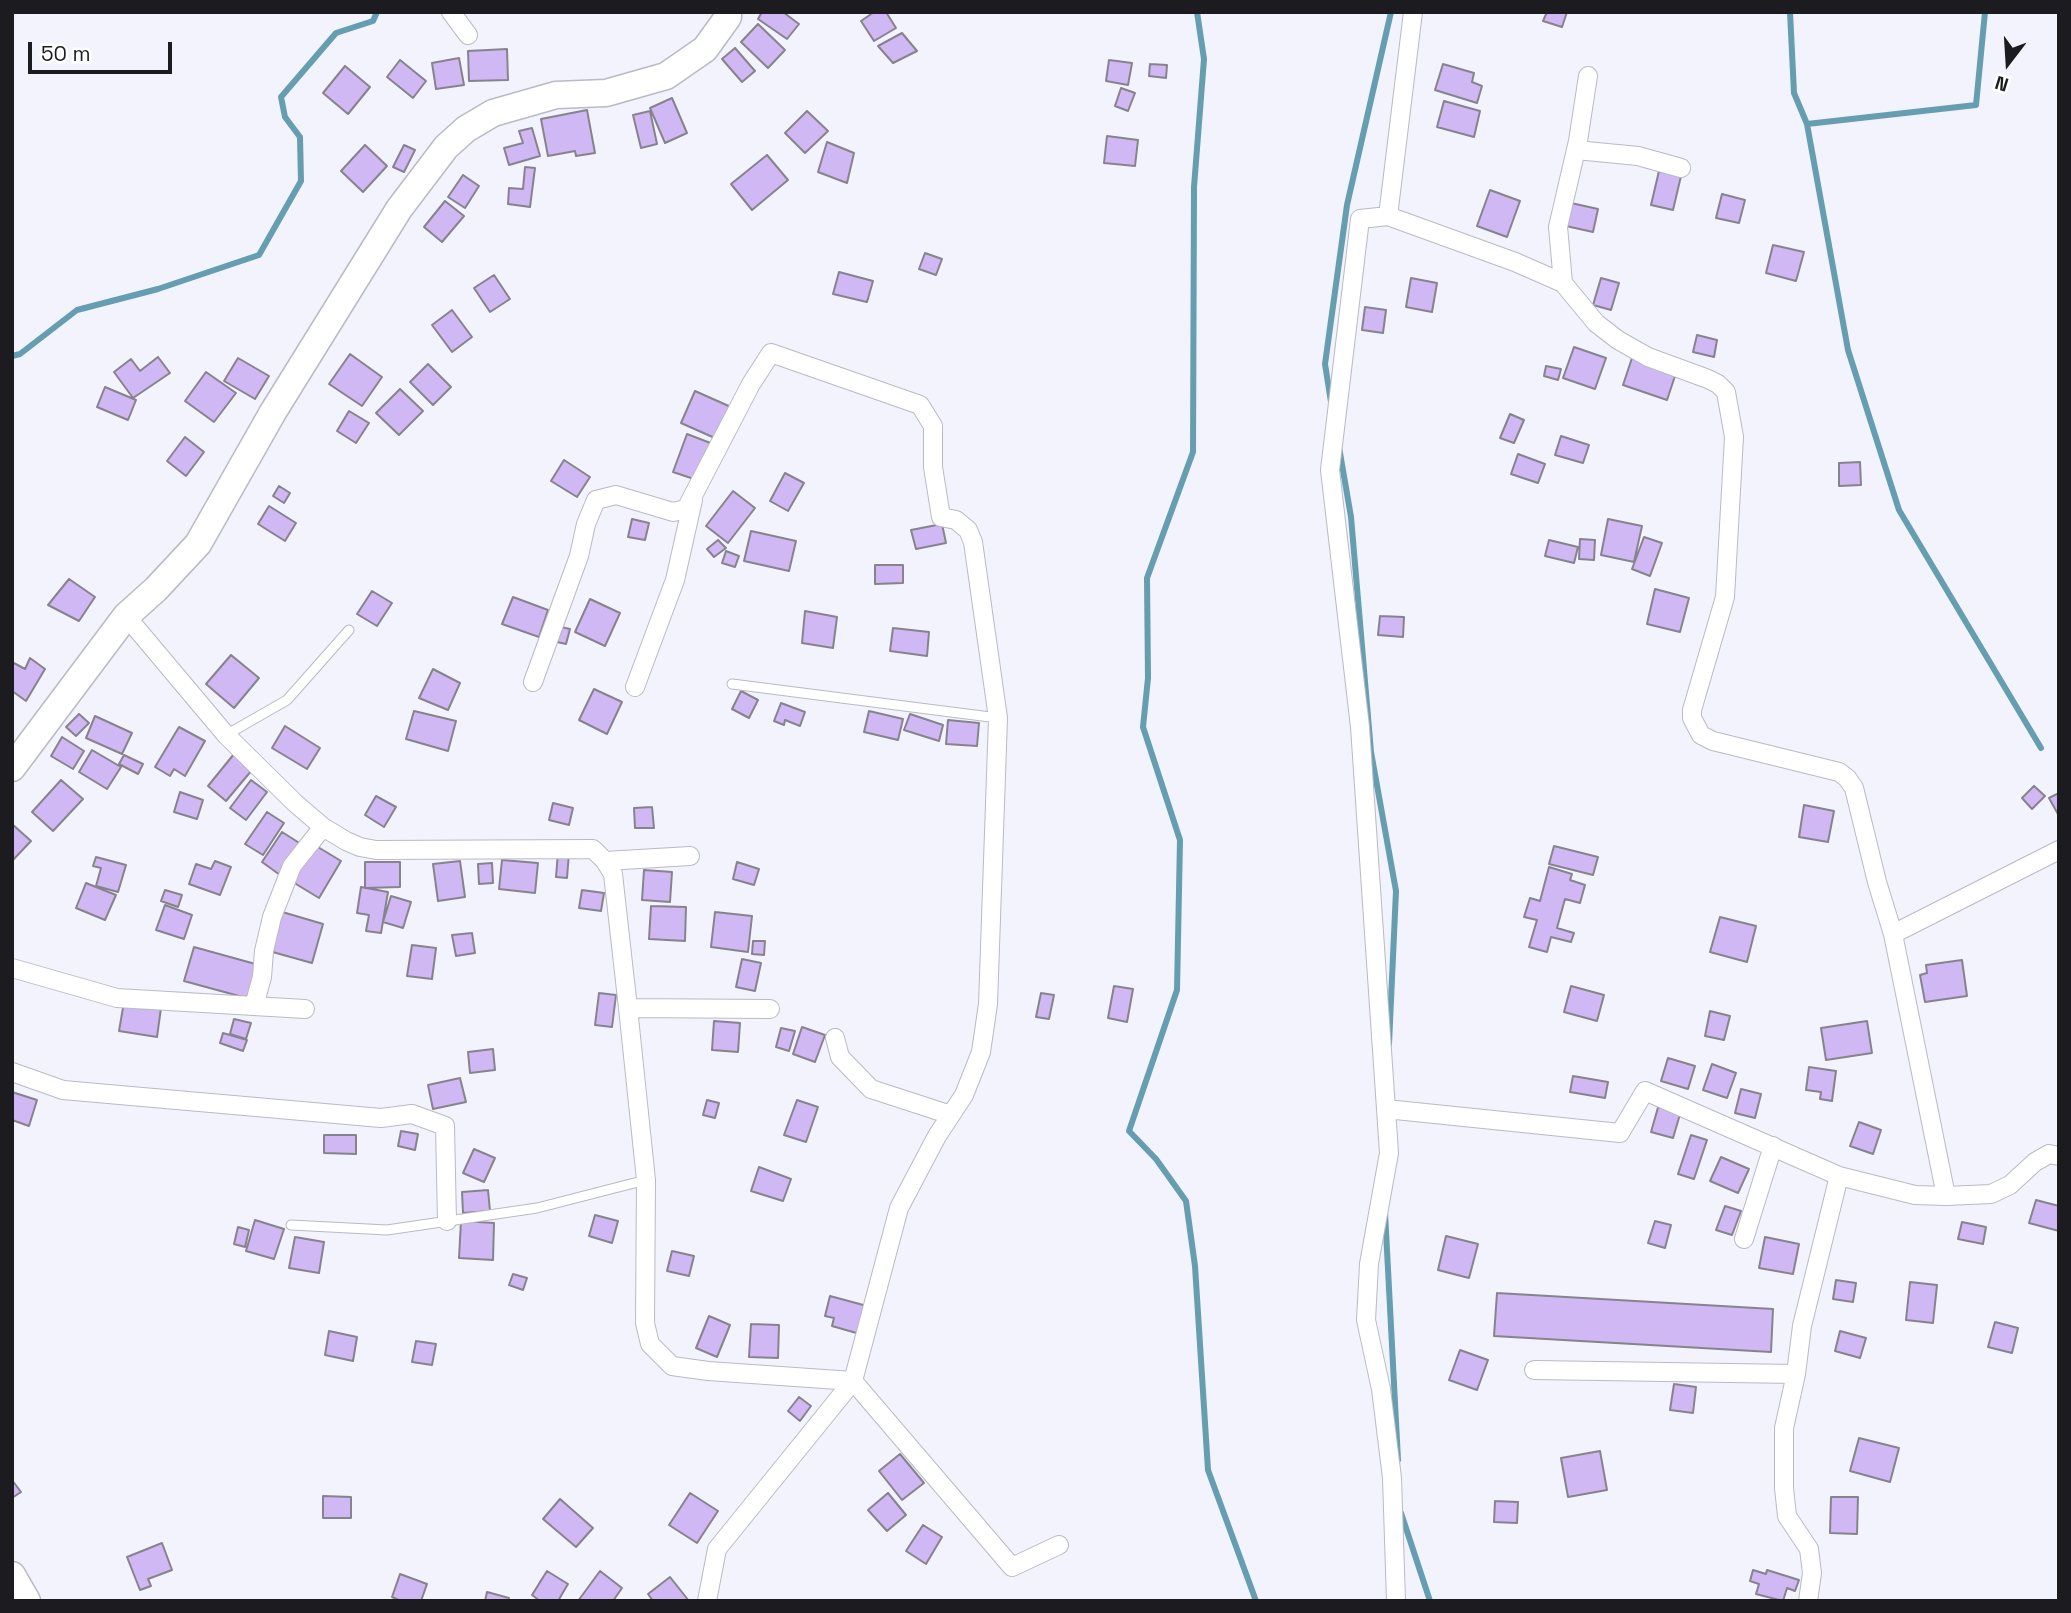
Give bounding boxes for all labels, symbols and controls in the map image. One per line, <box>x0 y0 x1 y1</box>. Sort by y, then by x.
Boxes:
scale bar <box>32 28 175 72</box>
north arrow <box>1973 28 2043 98</box>
text: 50 m <box>41 40 91 67</box>
text: N <box>1992 70 2011 97</box>

